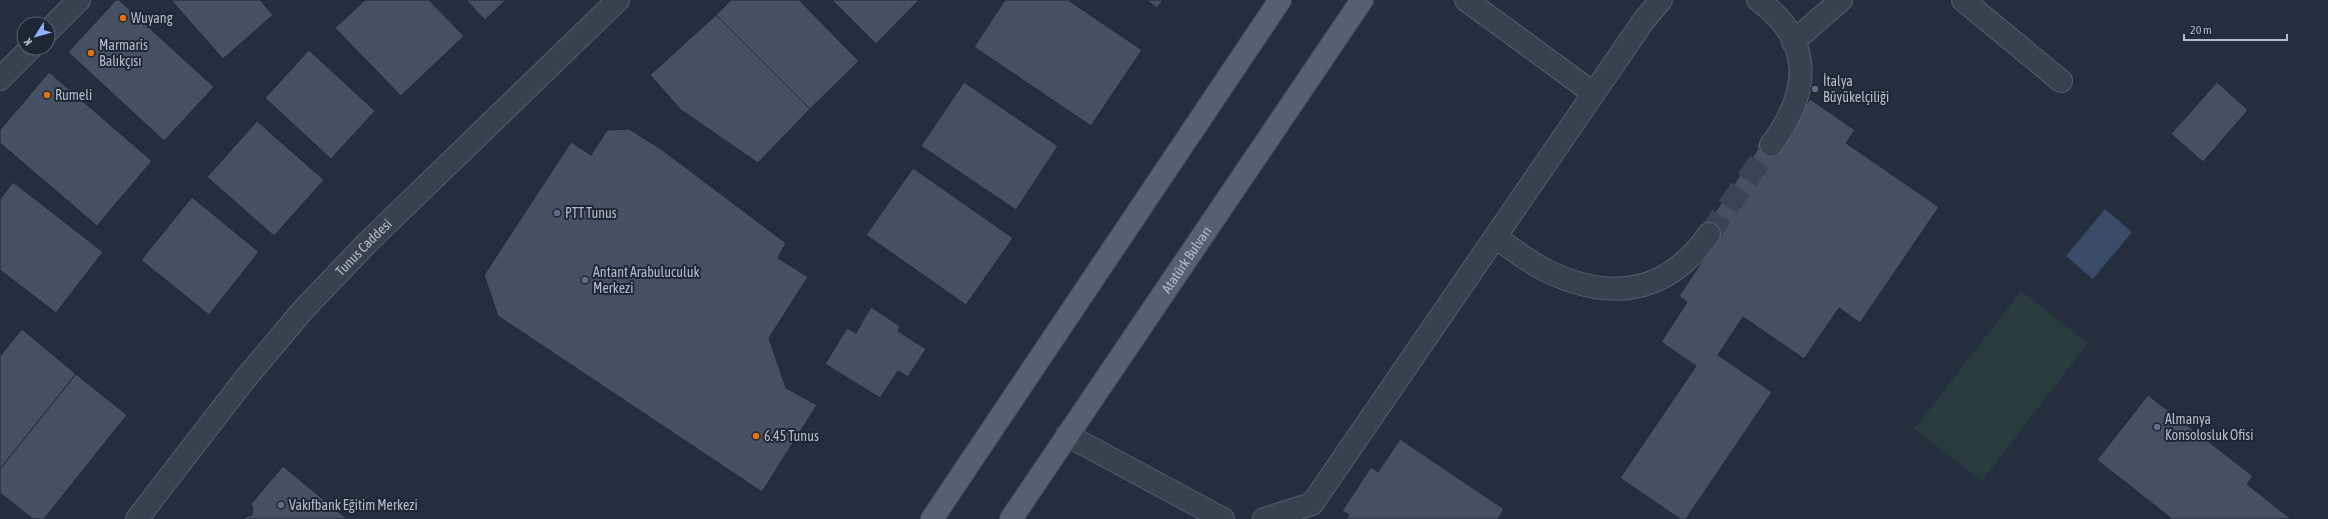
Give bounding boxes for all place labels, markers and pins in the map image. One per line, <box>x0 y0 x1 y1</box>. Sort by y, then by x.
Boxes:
place label: Wuyang <box>131 10 173 26</box>
marker: Wuyang <box>118 13 128 23</box>
place label: Marmaris Balıkçısı <box>99 37 148 69</box>
marker: Marmaris Balıkçısı <box>86 48 96 58</box>
place label: İtalya Büyükelçiliği <box>1823 73 1889 105</box>
marker: İtalya Büyükelçiliği <box>1810 84 1820 94</box>
place label: Rumeli <box>55 87 92 103</box>
marker: Rumeli <box>42 90 52 100</box>
place label: PTT Tunus <box>565 205 617 221</box>
marker: PTT Tunus <box>552 208 562 218</box>
place label: Antant Arabuluculuk Merkezi <box>593 264 700 296</box>
marker: Antant Arabuluculuk Merkezi <box>580 275 590 285</box>
place label: Almanya Konsolosluk Ofisi <box>2165 411 2254 443</box>
marker: Almanya Konsolosluk Ofisi <box>2152 422 2162 432</box>
place label: 6.45 Tunus <box>764 428 819 444</box>
marker: 6.45 Tunus <box>751 431 761 441</box>
place label: Vakıfbank Eğitim Merkezi <box>289 497 418 513</box>
marker: Vakıfbank Eğitim Merkezi <box>276 500 286 510</box>

